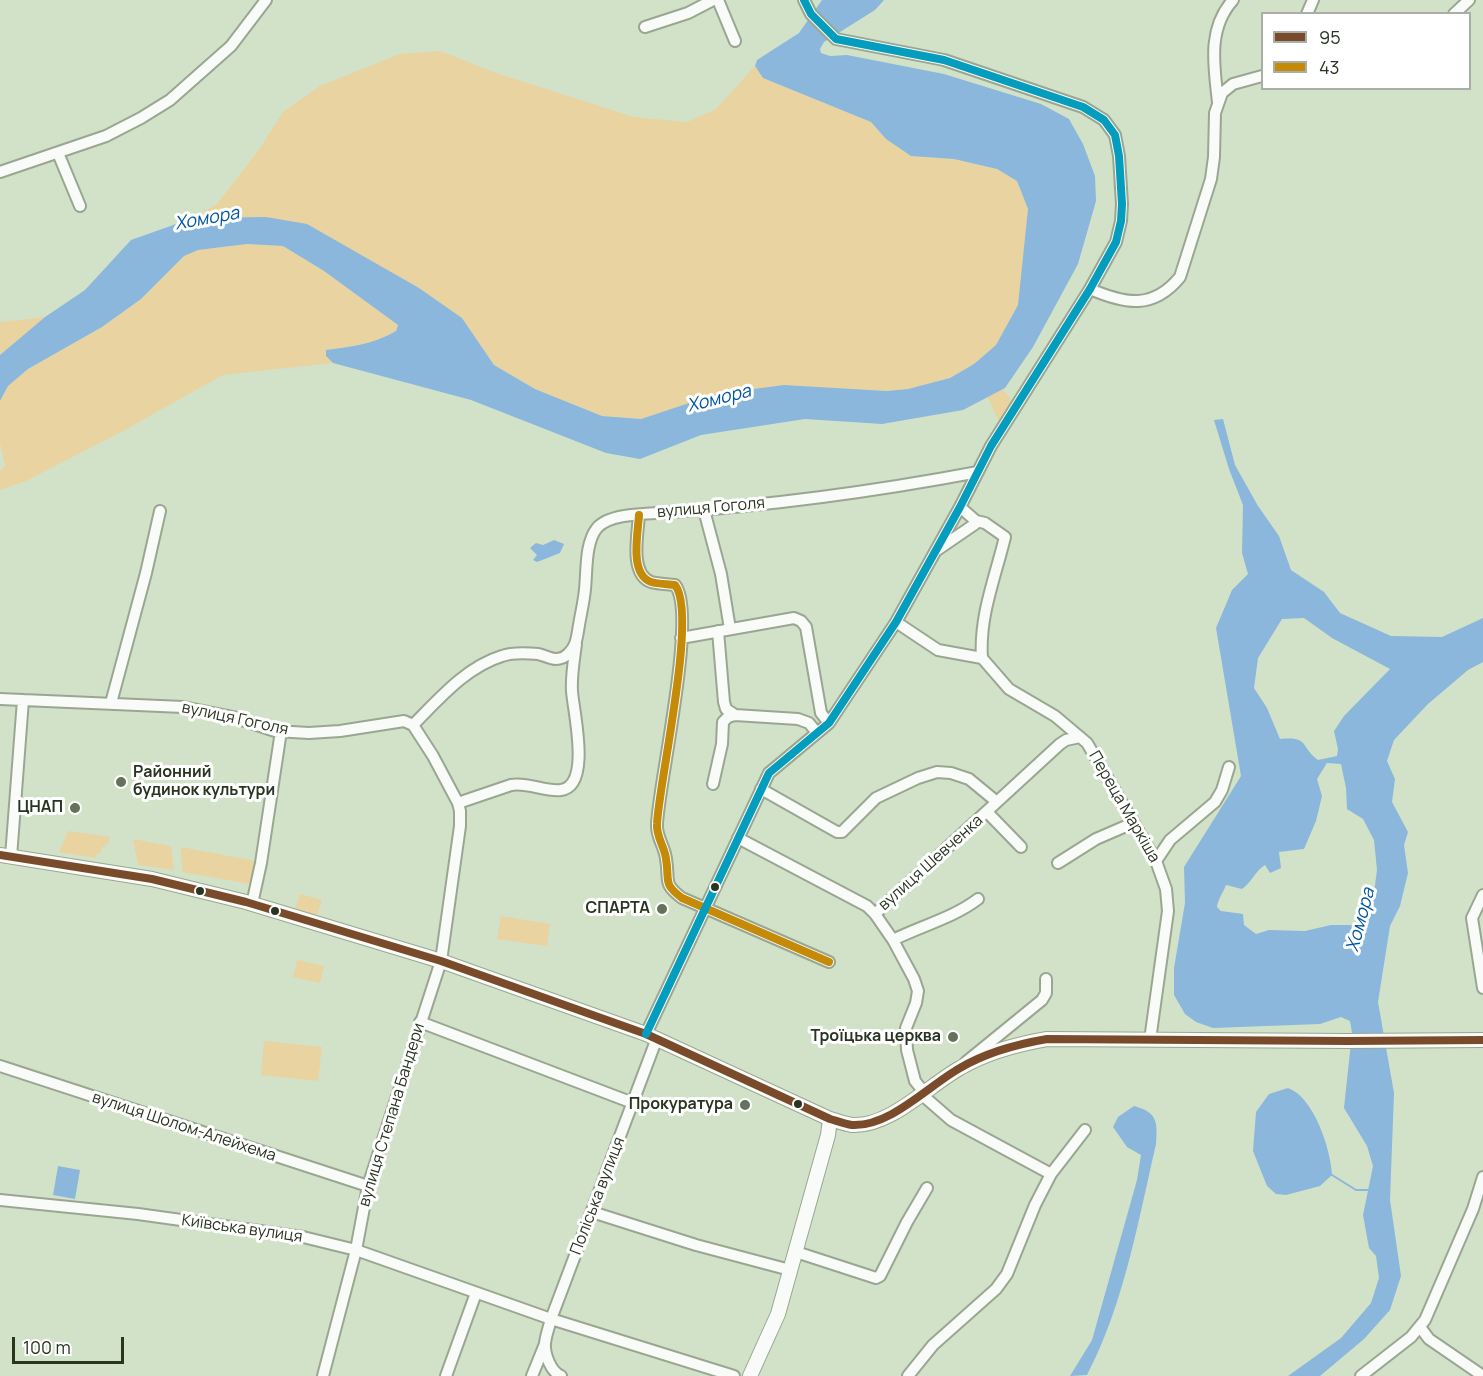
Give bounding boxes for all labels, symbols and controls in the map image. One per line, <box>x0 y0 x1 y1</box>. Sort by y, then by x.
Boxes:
legend <box>1261 12 1471 90</box>
text: 95 <box>1319 25 1341 49</box>
text: 43 <box>1319 55 1340 79</box>
water label: Хомора <box>173 203 241 235</box>
water label: Хомора <box>685 381 753 417</box>
street label: вулиця Гоголя <box>656 494 766 522</box>
street label: вулиця Гоголя <box>180 698 290 740</box>
street label: Переца Маркіша <box>1084 748 1164 866</box>
place label: Районний будинок культури <box>133 763 275 801</box>
marker: Районний будинок культури <box>114 775 128 789</box>
place label: ЦНАП <box>17 798 63 818</box>
marker: ЦНАП <box>68 801 82 815</box>
street label: вулиця Шевченка <box>875 811 987 915</box>
unlabelled marker <box>709 881 721 893</box>
unlabelled marker <box>194 885 206 897</box>
water label: Хомора <box>1342 886 1380 954</box>
place label: СПАРТА <box>586 899 650 919</box>
marker: СПАРТА <box>655 902 669 916</box>
unlabelled marker <box>269 905 281 917</box>
street label: вулиця Степана Бандери <box>355 1021 429 1209</box>
place label: Троїцька церква <box>811 1027 941 1047</box>
marker: Троїцька церква <box>946 1030 960 1044</box>
street label: вулиця Шолом-Алейхема <box>90 1088 278 1166</box>
place label: Прокуратура <box>629 1095 733 1115</box>
marker: Прокуратура <box>738 1098 752 1112</box>
unlabelled marker <box>792 1098 804 1110</box>
street label: Поліська вулиця <box>567 1134 629 1258</box>
street label: Київська вулиця <box>180 1211 304 1247</box>
scale bar <box>15 1325 128 1363</box>
text: 100 m <box>23 1335 71 1359</box>

